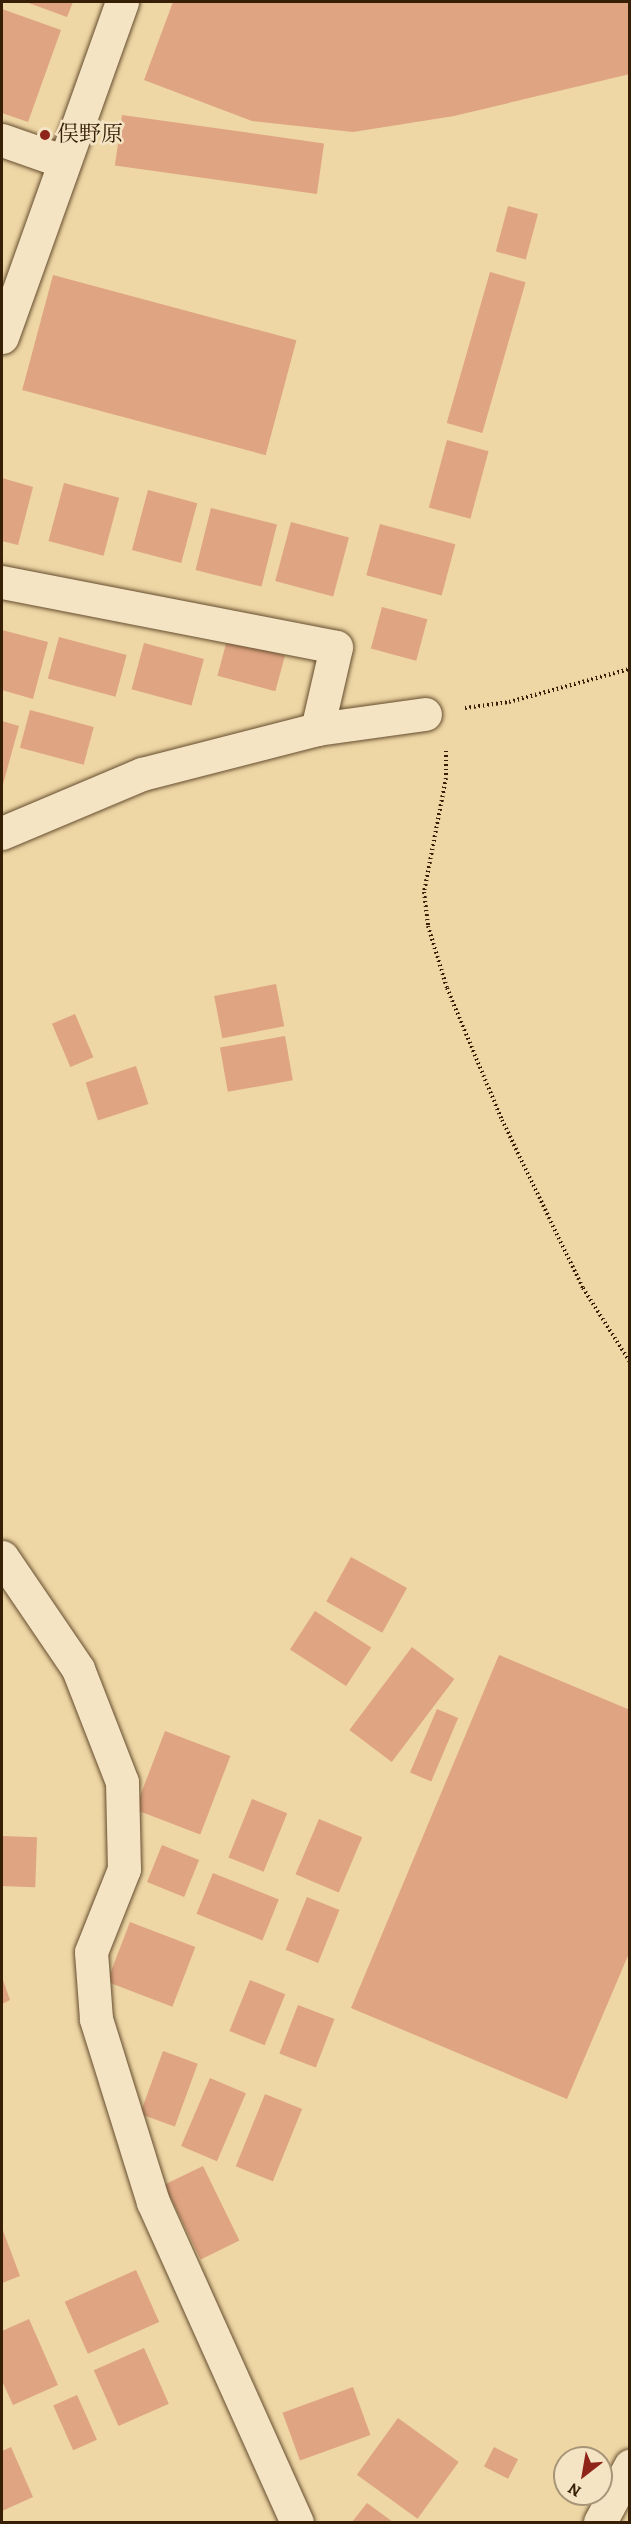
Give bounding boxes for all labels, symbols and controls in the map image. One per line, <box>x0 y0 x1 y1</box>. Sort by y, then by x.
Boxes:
place label: 俣野原 <box>57 122 123 148</box>
marker: 俣野原 <box>38 128 52 142</box>
north arrow <box>553 2446 613 2506</box>
text: N <box>564 2477 585 2502</box>

